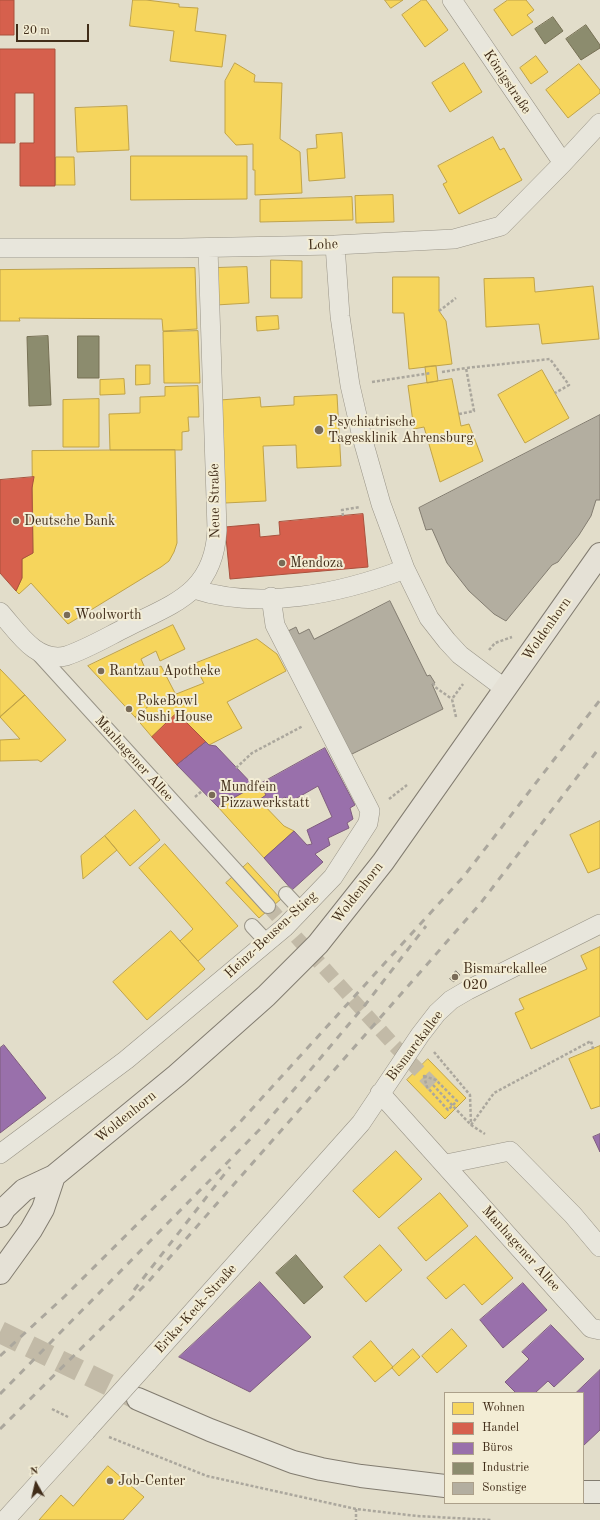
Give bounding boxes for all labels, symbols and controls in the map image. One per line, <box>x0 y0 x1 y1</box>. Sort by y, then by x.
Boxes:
scale bar <box>18 16 91 42</box>
text: 20 m <box>23 25 50 37</box>
street label: Königstraße <box>479 47 535 117</box>
street label: Lohe <box>308 236 338 254</box>
place label: Psychiatrische Tagesklinik Ahrensburg <box>328 414 474 446</box>
marker: Psychiatrische Tagesklinik Ahrensburg <box>313 424 325 436</box>
street label: Neue Straße <box>206 463 224 539</box>
place label: Deutsche Bank <box>24 513 115 529</box>
marker: Deutsche Bank <box>11 516 21 526</box>
place label: Mendoza <box>290 555 343 571</box>
marker: Mendoza <box>277 558 287 568</box>
street label: Woldenhorn <box>519 594 575 664</box>
place label: Woolworth <box>75 607 142 623</box>
marker: Woolworth <box>62 610 72 620</box>
place label: Rantzau Apotheke <box>109 663 220 679</box>
marker: Rantzau Apotheke <box>96 666 106 676</box>
place label: PokeBowl Sushi House <box>137 693 213 726</box>
marker: PokeBowl Sushi House <box>124 704 134 714</box>
street label: Manhagener Allee <box>91 713 177 805</box>
place label: Mundfein Pizzawerkstatt <box>220 779 310 812</box>
marker: Mundfein Pizzawerkstatt <box>207 790 217 800</box>
street label: Woldenhorn <box>329 859 387 927</box>
street label: Heinz-Beusen-Stieg <box>221 888 321 982</box>
place label: Bismarckallee 020 <box>463 961 547 994</box>
marker: Bismarckallee 020 <box>450 972 460 982</box>
street label: Bismarckallee <box>383 1007 447 1085</box>
street label: Woldenhorn <box>92 1087 160 1147</box>
street label: Manhagener Allee <box>478 1203 564 1295</box>
street label: Erika-Keck-Straße <box>152 1261 240 1357</box>
legend <box>444 1392 584 1504</box>
text: Wohnen <box>482 1402 525 1414</box>
text: Handel <box>482 1422 519 1434</box>
text: Büros <box>482 1442 513 1454</box>
text: Industrie <box>482 1462 529 1474</box>
north arrow <box>16 1464 56 1504</box>
text: N <box>29 1466 39 1478</box>
place label: Job-Center <box>118 1473 185 1489</box>
marker: Job-Center <box>105 1476 115 1486</box>
text: Sonstige <box>482 1482 527 1494</box>

